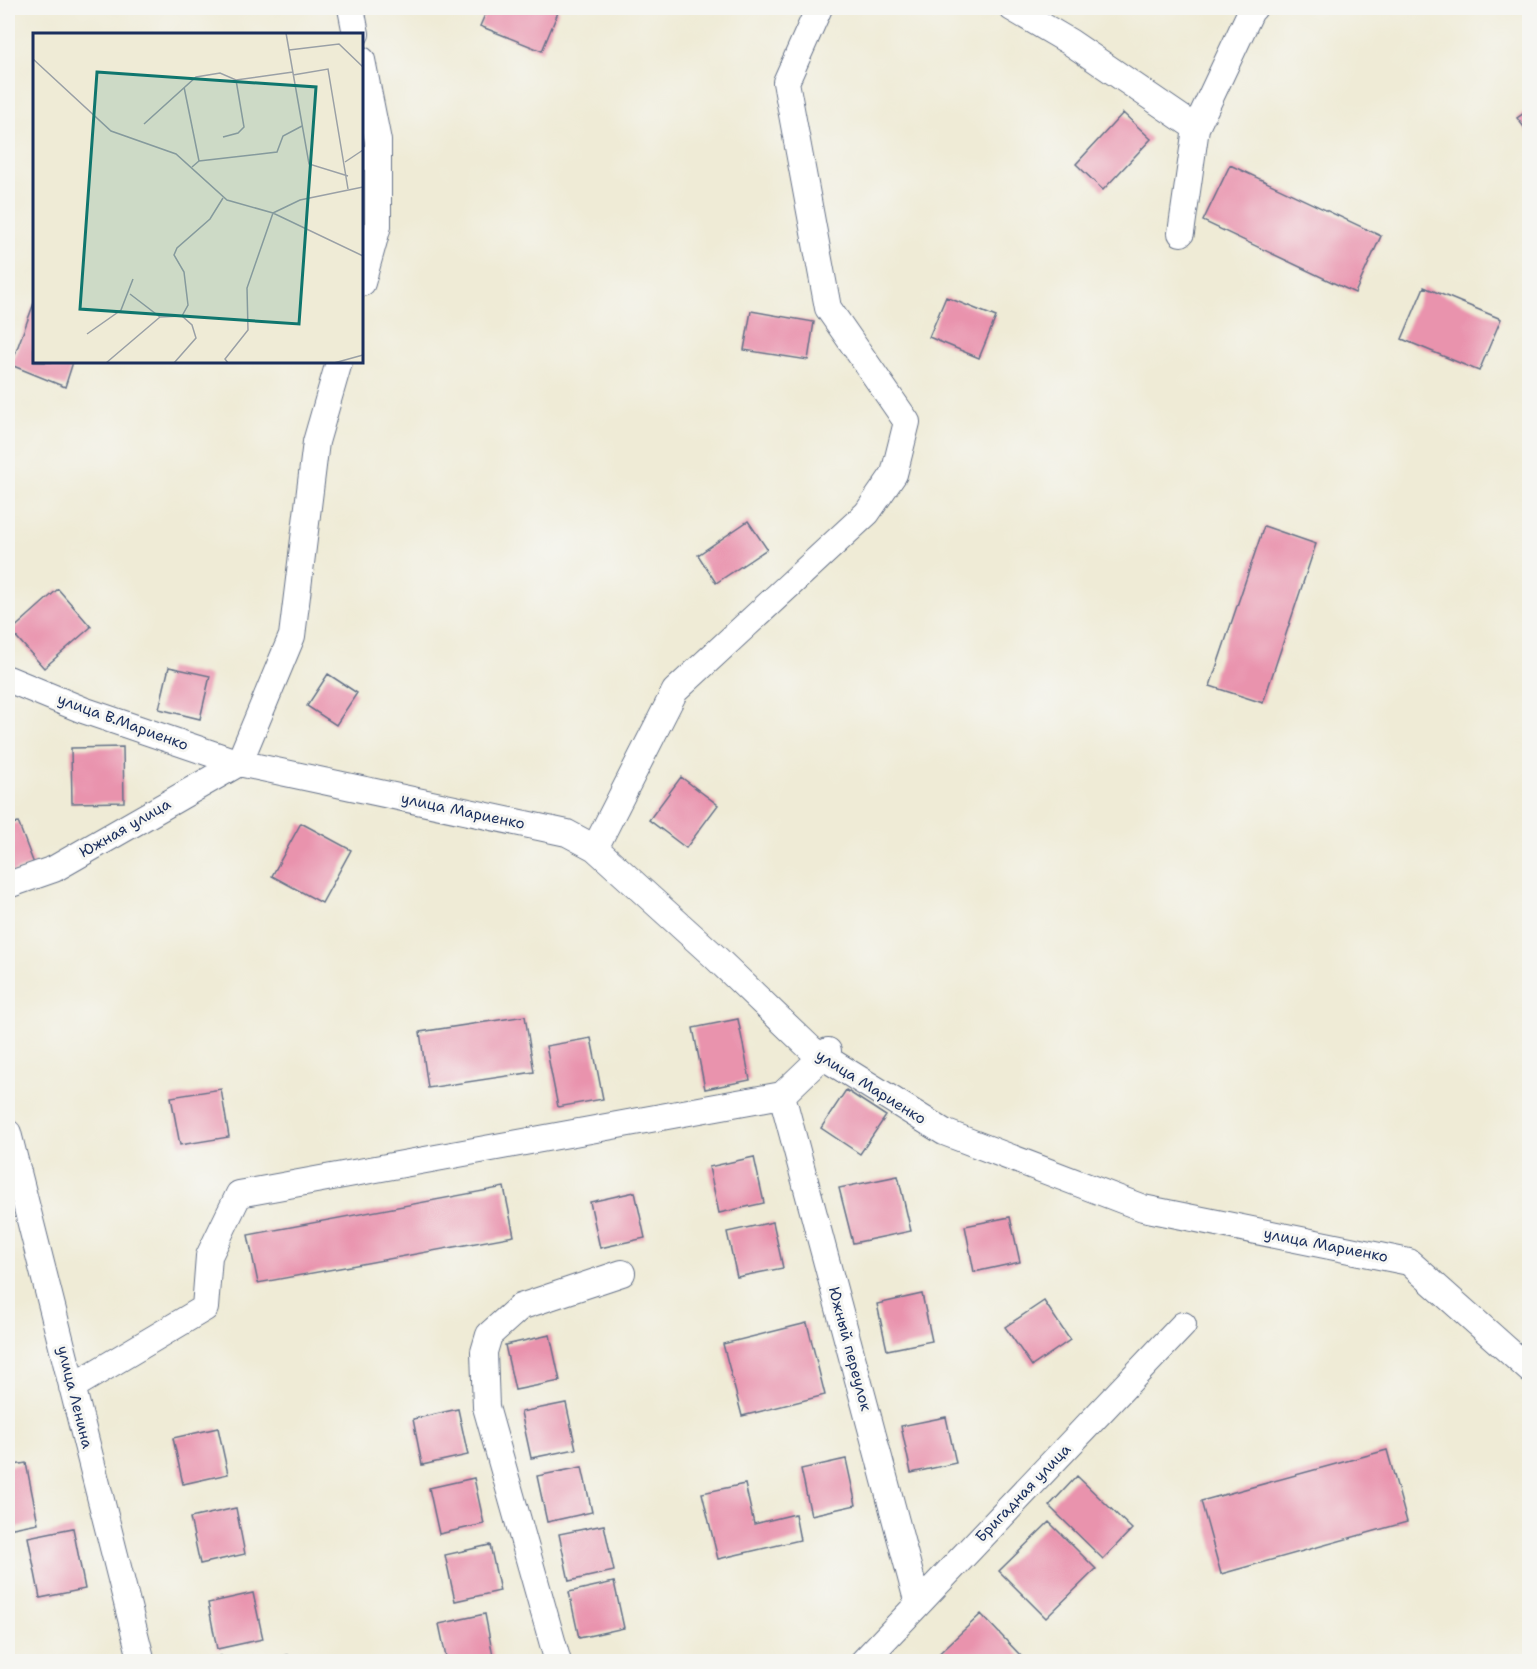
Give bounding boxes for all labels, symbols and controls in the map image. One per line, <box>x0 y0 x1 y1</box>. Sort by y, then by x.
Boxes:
inset map <box>33 33 363 363</box>
street label: улица В.Мариенко <box>55 689 191 755</box>
street label: улица Мариенко <box>399 788 527 834</box>
street label: Южная улица <box>76 793 175 862</box>
street label: улица Мариенко <box>812 1045 930 1129</box>
street label: улица Мариенко <box>1262 1223 1390 1267</box>
street label: Южный переулок <box>824 1285 876 1413</box>
street label: улица Ленина <box>53 1343 98 1451</box>
street label: Бригадная улица <box>971 1439 1076 1546</box>

